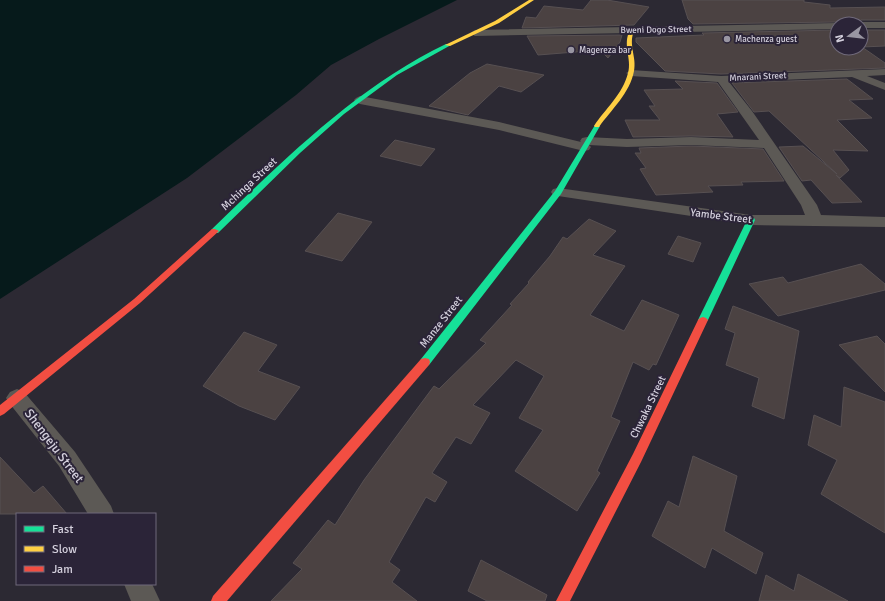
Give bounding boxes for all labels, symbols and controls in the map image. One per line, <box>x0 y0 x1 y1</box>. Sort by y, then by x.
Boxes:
north arrow <box>829 16 869 56</box>
street label: Bweni Dogo Street <box>620 24 692 36</box>
text: N <box>833 33 847 44</box>
marker: Machenza guest <box>722 34 732 44</box>
place label: Machenza guest <box>735 34 797 45</box>
marker: Magereza bar <box>566 45 576 55</box>
place label: Magereza bar <box>579 45 632 56</box>
street label: Mnarani Street <box>729 70 787 84</box>
street label: Mchinga Street <box>218 155 280 213</box>
street label: Yambe Street <box>690 206 753 226</box>
street label: Manze Street <box>417 294 465 350</box>
street label: Chwaka Street <box>627 373 669 440</box>
street label: Shengeju Street <box>21 406 87 487</box>
legend <box>16 513 156 585</box>
text: Fast <box>52 522 73 537</box>
text: Slow <box>52 542 77 557</box>
text: Jam <box>52 562 73 577</box>

